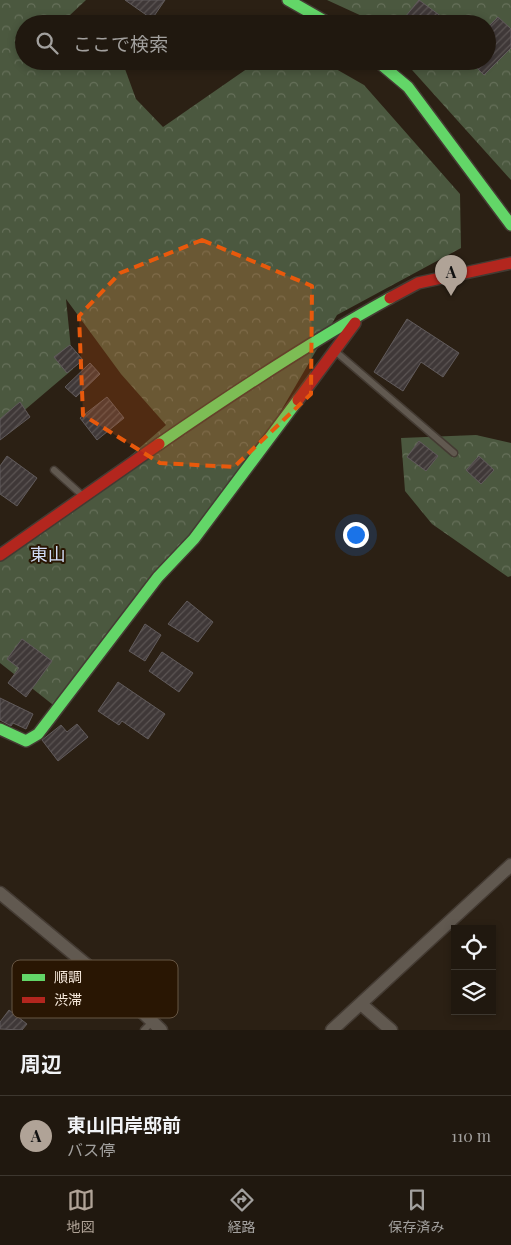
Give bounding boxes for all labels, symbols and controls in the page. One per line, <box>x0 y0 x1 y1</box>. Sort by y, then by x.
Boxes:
search box <box>15 15 496 70</box>
icon: search <box>33 29 61 57</box>
text: ここで検索 <box>73 30 168 56</box>
pin: A <box>435 255 467 296</box>
your location <box>343 522 369 548</box>
district label: 東山 <box>30 542 66 566</box>
map controls <box>451 925 496 1015</box>
button: locate <box>451 925 496 970</box>
legend <box>12 960 178 1018</box>
text: 順調 <box>54 967 82 986</box>
button: layers <box>451 970 496 1015</box>
text: 渋滞 <box>54 990 82 1009</box>
text: 周辺 <box>20 1049 62 1077</box>
text: 東山旧岸邸前 <box>67 1111 181 1137</box>
text: A <box>31 1125 41 1146</box>
text: 110 m <box>451 1125 491 1146</box>
text: バス停 <box>67 1139 115 1160</box>
tab: 地図 <box>67 1186 95 1236</box>
tab: 経路 <box>228 1186 256 1236</box>
tab: 保存済み <box>389 1186 445 1236</box>

